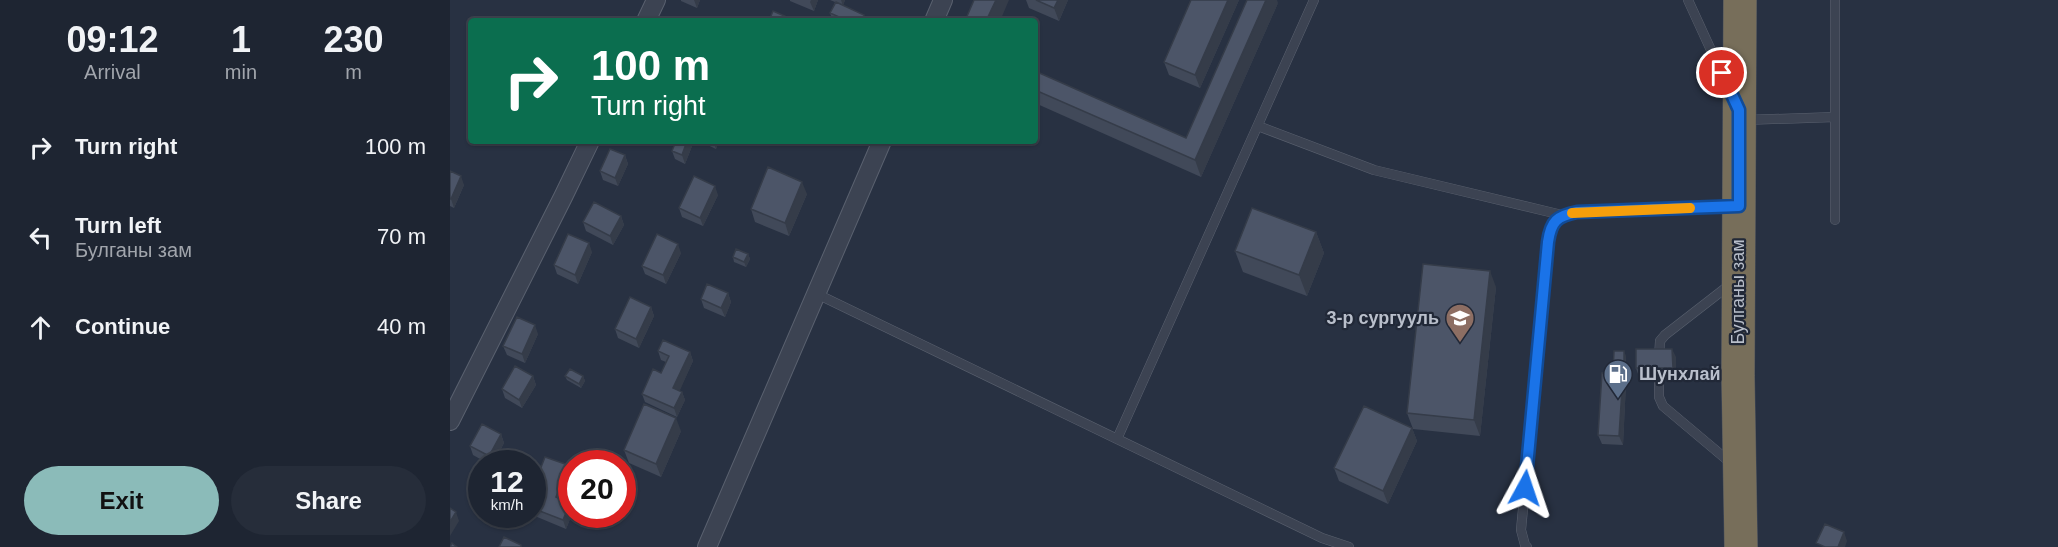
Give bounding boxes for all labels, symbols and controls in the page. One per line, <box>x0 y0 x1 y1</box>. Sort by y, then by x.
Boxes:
text: 09:12 <box>66 19 158 60</box>
text: 1 <box>231 19 251 60</box>
text: 230 <box>323 19 384 60</box>
icon: right <box>492 42 570 120</box>
text: 100 m <box>591 42 710 89</box>
pin <box>1696 47 1747 98</box>
icon: arrive <box>1705 56 1738 89</box>
text: Arrival <box>84 61 141 83</box>
text: min <box>225 61 257 83</box>
text: m <box>345 61 362 83</box>
text: Turn right <box>591 91 706 121</box>
icon: right <box>24 131 57 164</box>
text: Turn right <box>75 134 177 159</box>
text: 100 m <box>365 134 426 159</box>
text: Turn left <box>75 213 161 238</box>
icon: left <box>24 221 57 254</box>
text: 70 m <box>377 224 426 249</box>
text: Булганы зам <box>75 239 192 261</box>
street label: Булганы зам <box>1728 239 1748 345</box>
school or university icon: 3-р сургууль <box>1444 302 1476 344</box>
place label: 3-р сургууль <box>1326 308 1439 328</box>
icon: ahead <box>24 311 57 344</box>
text: Continue <box>75 314 170 339</box>
text: 40 m <box>377 314 426 339</box>
fuel station icon: Шунхлай <box>1602 358 1634 400</box>
place label: Шунхлай <box>1639 364 1721 384</box>
speed limit sign: 20 <box>558 450 636 528</box>
position arrow <box>1493 456 1557 520</box>
text: 12 <box>490 465 524 498</box>
button: Exit <box>24 466 219 535</box>
button: Share <box>231 466 426 535</box>
text: km/h <box>491 496 523 513</box>

